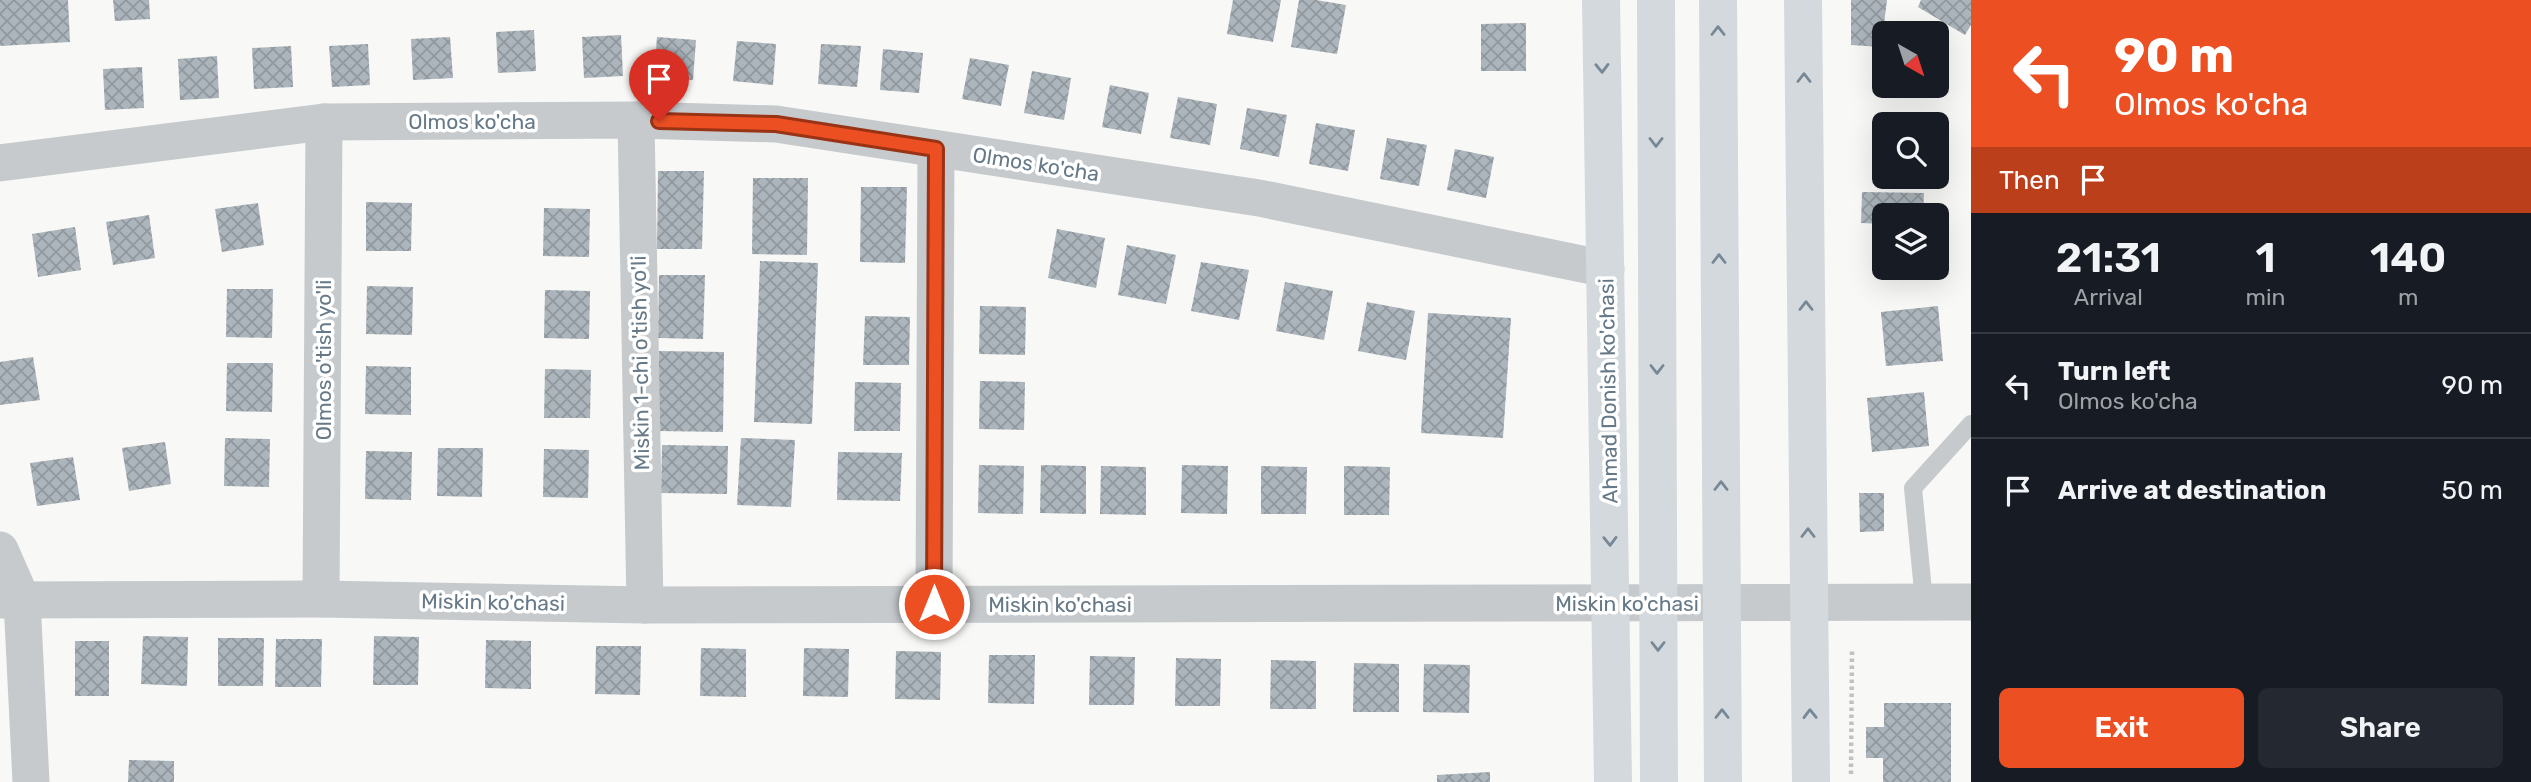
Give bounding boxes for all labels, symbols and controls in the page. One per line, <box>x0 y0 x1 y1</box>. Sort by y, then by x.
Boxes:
north arrow <box>1872 21 1950 98</box>
map controls <box>1872 21 1949 280</box>
one-way arrow <box>1710 26 1726 36</box>
text: 90 m <box>2114 26 2234 84</box>
icon: left <box>1999 28 2090 119</box>
pin <box>629 49 689 121</box>
icon: arrive <box>640 60 678 98</box>
one-way arrow <box>1594 63 1610 74</box>
one-way arrow <box>1796 73 1812 83</box>
text: Olmos ko'cha <box>2114 85 2308 123</box>
street label: Olmos ko'cha <box>408 109 536 134</box>
button: search <box>1872 112 1949 189</box>
one-way arrow <box>1648 137 1664 147</box>
street label: Olmos ko'cha <box>971 142 1101 186</box>
icon: arrive <box>2074 161 2112 199</box>
text: Then <box>1999 165 2060 196</box>
button: layers <box>1872 203 1949 280</box>
text: 21:31 <box>2056 233 2161 283</box>
text: 1 <box>2255 233 2276 283</box>
text: 140 <box>2370 233 2446 283</box>
one-way arrow <box>1711 253 1727 264</box>
street label: Miskin 1-chi o'tish yo'li <box>626 255 654 471</box>
street label: Ahmad Donish ko'chasi <box>1594 278 1622 504</box>
street label: Olmos o'tish yo'li <box>311 280 336 440</box>
text: Arrival <box>2074 283 2143 311</box>
text: min <box>2246 283 2285 311</box>
text: m <box>2398 283 2418 311</box>
one-way arrow <box>1798 300 1813 311</box>
text: Turn left <box>2058 356 2170 387</box>
one-way arrow <box>1649 364 1665 375</box>
icon: left <box>1999 367 2037 405</box>
text: 90 m <box>2442 370 2503 401</box>
text: Olmos ko'cha <box>2058 387 2198 415</box>
icon: arrive <box>1999 472 2037 510</box>
text: Arrive at destination <box>2058 475 2326 506</box>
text: 50 m <box>2442 475 2503 506</box>
one-way arrow <box>1713 481 1729 491</box>
one-way arrow <box>1800 527 1815 538</box>
one-way arrow <box>1602 536 1618 546</box>
position arrow <box>897 567 971 641</box>
street label: Miskin ko'chasi <box>421 588 565 616</box>
street label: Miskin ko'chasi <box>1555 591 1699 616</box>
street label: Miskin ko'chasi <box>988 592 1132 617</box>
one-way arrow <box>1651 640 1666 651</box>
button: Exit <box>1999 688 2244 768</box>
button: Share <box>2258 688 2503 768</box>
one-way arrow <box>1714 708 1730 719</box>
one-way arrow <box>1802 708 1818 719</box>

